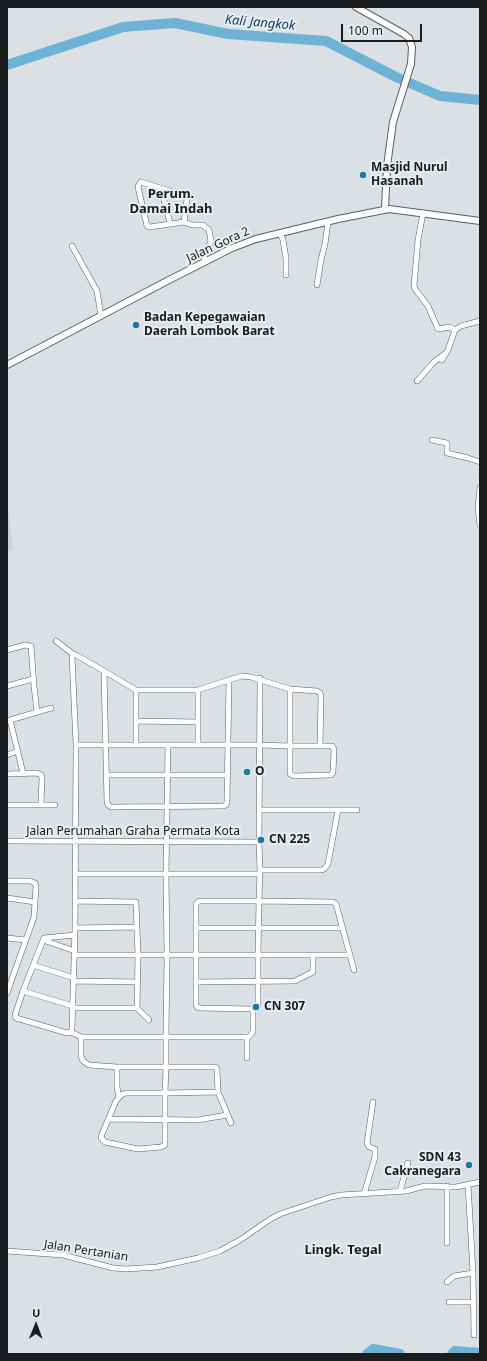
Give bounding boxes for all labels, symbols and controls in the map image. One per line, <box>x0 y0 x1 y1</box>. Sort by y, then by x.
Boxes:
water label: Kali Jangkok <box>224 12 296 34</box>
scale bar <box>343 16 424 42</box>
text: 100 m <box>348 22 383 39</box>
place label: Masjid Nurul Hasanah <box>371 161 448 189</box>
marker: Masjid Nurul Hasanah <box>358 170 368 180</box>
district label: Perum. Damai Indah <box>130 186 212 217</box>
street label: Jalan Gora 2 <box>184 224 252 266</box>
place label: Badan Kepegawaian Daerah Lombok Barat <box>144 311 275 339</box>
marker: Badan Kepegawaian Daerah Lombok Barat <box>131 320 141 330</box>
place label: O <box>255 765 264 779</box>
marker: O <box>242 767 252 777</box>
street label: Jalan Perumahan Graha Permata Kota <box>26 825 240 839</box>
place label: CN 225 <box>269 833 310 847</box>
marker: CN 225 <box>256 835 266 845</box>
place label: CN 307 <box>264 1000 305 1014</box>
marker: CN 307 <box>251 1002 261 1012</box>
place label: SDN 43 Cakranegara <box>384 1151 461 1179</box>
marker: SDN 43 Cakranegara <box>464 1160 474 1170</box>
street label: Jalan Pertanian <box>43 1237 129 1265</box>
district label: Lingk. Tegal <box>304 1242 382 1258</box>
north arrow <box>16 1305 56 1345</box>
text: U <box>32 1305 41 1320</box>

